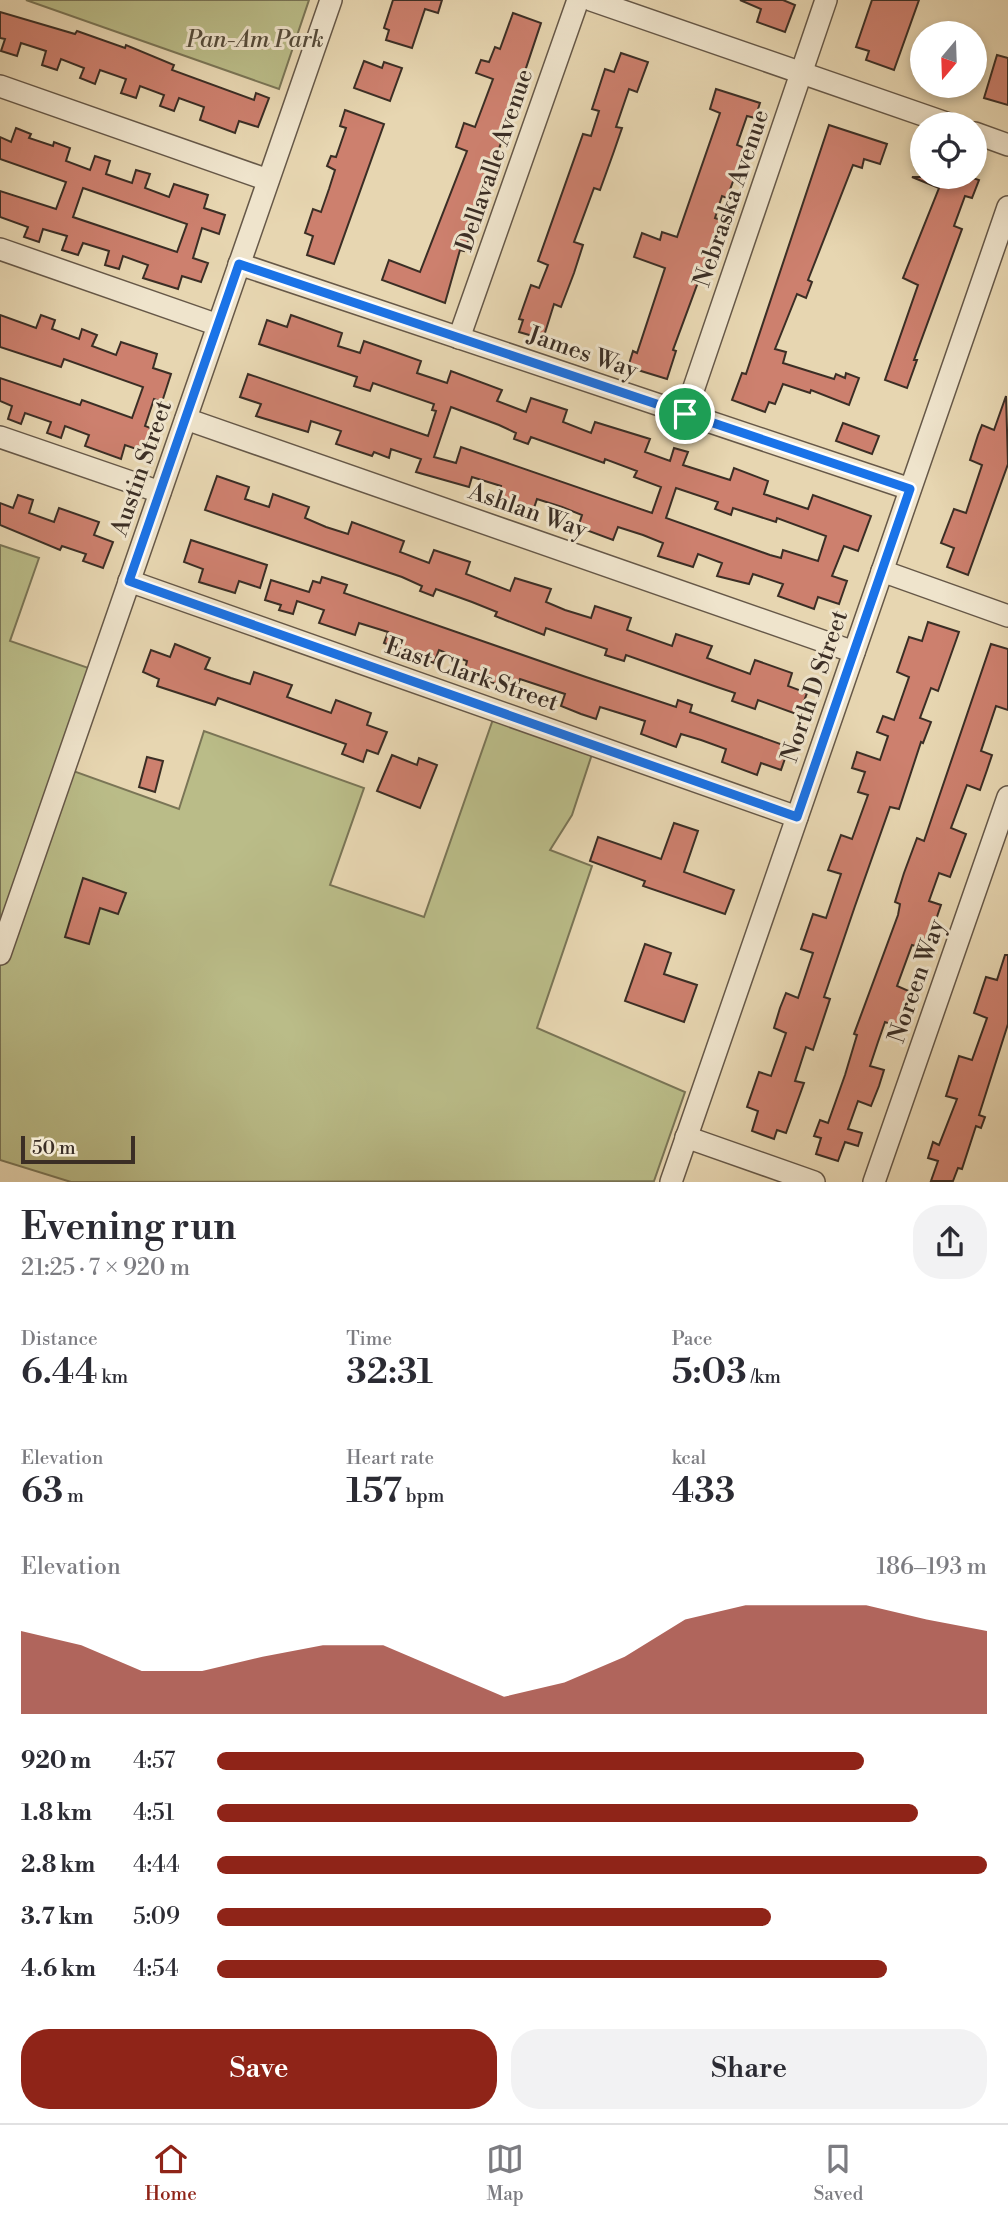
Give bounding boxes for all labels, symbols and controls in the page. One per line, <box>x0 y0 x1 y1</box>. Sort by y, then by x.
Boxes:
north arrow <box>910 21 987 98</box>
map controls <box>910 21 987 189</box>
park label: Pan-Am Park <box>185 25 324 55</box>
street label: Dellavalle Avenue <box>450 65 540 256</box>
street label: Nebraska Avenue <box>688 106 776 291</box>
button: locate <box>910 112 987 189</box>
street label: James Way <box>523 320 642 386</box>
pin <box>655 384 715 444</box>
icon: arrive <box>666 395 704 433</box>
street label: Austin Street <box>104 396 179 541</box>
street label: Ashlan Way <box>463 476 591 545</box>
street label: North D Street <box>775 606 855 766</box>
street label: East Clark Street <box>381 631 563 719</box>
street label: Noreen Way <box>882 915 952 1047</box>
scale bar <box>21 1132 135 1164</box>
text: 50 m <box>32 1136 76 1160</box>
text: Evening run <box>21 1204 236 1251</box>
button: share <box>913 1205 987 1279</box>
text: 21:25 · 7 × 920 m <box>21 1254 190 1282</box>
text: Distance <box>21 1327 98 1351</box>
text: Time <box>346 1327 392 1351</box>
text: Pace <box>672 1327 712 1351</box>
text: 6.44 <box>21 1351 98 1394</box>
text: 32:31 <box>346 1351 433 1394</box>
text: 5:03 <box>672 1351 747 1394</box>
text: km <box>98 1365 128 1389</box>
text: /km <box>747 1365 781 1389</box>
text: Elevation <box>21 1446 103 1470</box>
text: Heart rate <box>346 1446 434 1470</box>
text: kcal <box>672 1446 706 1470</box>
text: 63 <box>21 1470 63 1513</box>
text: 157 <box>346 1470 402 1513</box>
text: 433 <box>672 1470 735 1513</box>
text: m <box>63 1484 84 1508</box>
text: bpm <box>402 1484 444 1508</box>
text: Elevation <box>21 1553 121 1581</box>
text: 186–193 m <box>877 1553 987 1581</box>
text: 920 m <box>21 1747 91 1775</box>
text: 4:57 <box>133 1747 175 1775</box>
text: 1.8 km <box>21 1799 92 1827</box>
text: 4:51 <box>133 1799 174 1827</box>
text: 2.8 km <box>21 1851 95 1879</box>
text: 4:44 <box>133 1851 180 1879</box>
text: 3.7 km <box>21 1903 94 1931</box>
text: 5:09 <box>133 1903 180 1931</box>
text: 4.6 km <box>21 1955 96 1983</box>
text: 4:54 <box>133 1955 179 1983</box>
button: Save <box>21 2029 497 2109</box>
button: Share <box>511 2029 987 2109</box>
tab: Home <box>145 2140 197 2206</box>
tab: Map <box>486 2140 524 2206</box>
tab: Saved <box>813 2140 863 2206</box>

